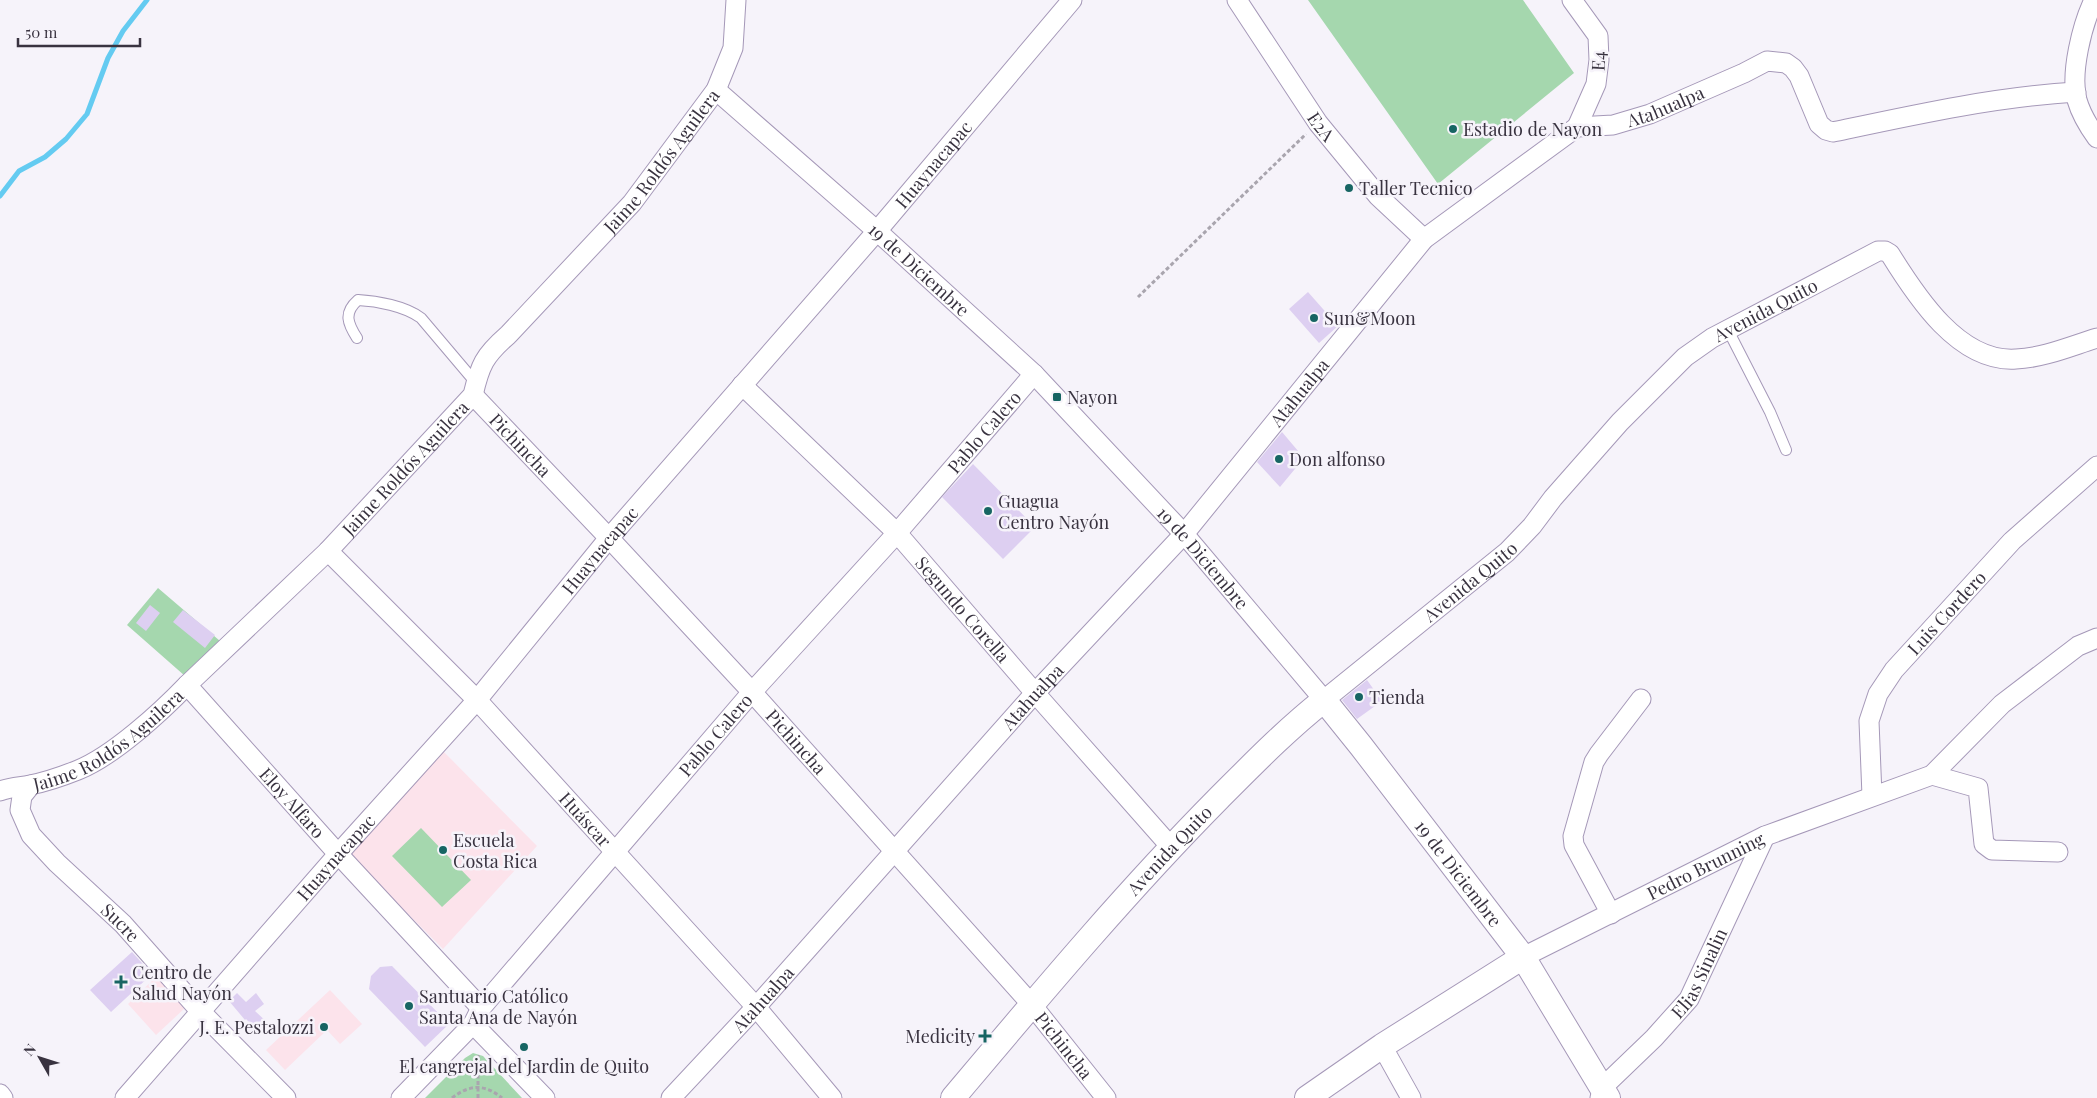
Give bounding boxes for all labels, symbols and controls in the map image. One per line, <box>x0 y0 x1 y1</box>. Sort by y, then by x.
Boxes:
scale bar <box>18 15 140 47</box>
text: 50 m <box>25 22 58 42</box>
street label: E4 <box>1585 50 1611 72</box>
street label: Atahualpa <box>1623 80 1708 133</box>
street label: Jaime Roldós Aguilera <box>597 84 725 239</box>
street label: E2A <box>1302 107 1341 147</box>
street label: Huaynacapac <box>889 115 977 213</box>
place label: Estadio de Nayon <box>1463 117 1602 141</box>
marker: Estadio de Nayon <box>1447 123 1459 135</box>
place label: Taller Tecnico <box>1359 176 1473 200</box>
marker: Taller Tecnico <box>1343 182 1355 194</box>
street label: 19 de Diciembre <box>864 217 975 322</box>
street label: Avenida Quito <box>1709 273 1822 348</box>
place label: Sun&Moon <box>1324 306 1416 330</box>
marker: Sun&Moon <box>1308 312 1320 324</box>
street label: Atahualpa <box>1264 353 1334 432</box>
place label: Nayon <box>1067 385 1118 409</box>
street label: Pablo Calero <box>942 386 1026 478</box>
marker: Nayon <box>1051 391 1063 403</box>
street label: Jaime Roldós Aguilera <box>336 395 474 541</box>
street label: Pichincha <box>484 408 557 482</box>
place label: Don alfonso <box>1289 447 1386 471</box>
marker: Don alfonso <box>1273 453 1285 465</box>
place label: Guagua Centro Nayón <box>998 489 1110 534</box>
street label: Huaynacapac <box>556 501 643 599</box>
street label: 19 de Diciembre <box>1152 501 1254 614</box>
marker: Guagua Centro Nayón <box>982 505 994 517</box>
street label: Avenida Quito <box>1418 536 1523 628</box>
street label: Segundo Corella <box>910 551 1015 667</box>
street label: Luis Cordero <box>1902 565 1991 660</box>
street label: Atahualpa <box>995 658 1068 736</box>
street label: Jaime Roldós Aguilera <box>30 684 188 796</box>
place label: Tienda <box>1369 685 1425 709</box>
street label: Pablo Calero <box>673 688 758 781</box>
marker: Tienda <box>1353 691 1365 703</box>
street label: Pichincha <box>761 704 832 779</box>
street label: Eloy Alfaro <box>254 762 330 843</box>
street label: Huáscar <box>554 787 617 852</box>
street label: Avenida Quito <box>1121 800 1217 901</box>
street label: Huaynacapac <box>291 809 380 905</box>
street label: 19 de Diciembre <box>1410 815 1507 931</box>
street label: Pedro Brunning <box>1643 826 1769 905</box>
place label: Escuela Costa Rica <box>453 828 538 873</box>
marker: Escuela Costa Rica <box>437 844 449 856</box>
street label: Sucre <box>96 898 145 947</box>
street label: Elias Sinalin <box>1665 924 1732 1023</box>
place label: Centro de Salud Nayón <box>132 960 232 1005</box>
street label: Atahualpa <box>726 961 799 1038</box>
marker: Centro de Salud Nayón <box>114 975 128 989</box>
place label: Santuario Católico Santa Ana de Nayón <box>419 984 578 1029</box>
marker: Santuario Católico Santa Ana de Nayón <box>403 1000 415 1012</box>
street label: Pichincha <box>1030 1007 1098 1084</box>
place label: J. E. Pestalozzi <box>198 1015 314 1039</box>
marker: J. E. Pestalozzi <box>318 1021 330 1033</box>
place label: Medicity <box>905 1024 975 1048</box>
marker: Medicity <box>979 1030 991 1042</box>
north arrow <box>15 1033 65 1083</box>
text: N <box>19 1040 40 1059</box>
marker: El cangrejal del Jardin de Quito <box>518 1041 530 1053</box>
place label: El cangrejal del Jardin de Quito <box>399 1054 649 1078</box>

